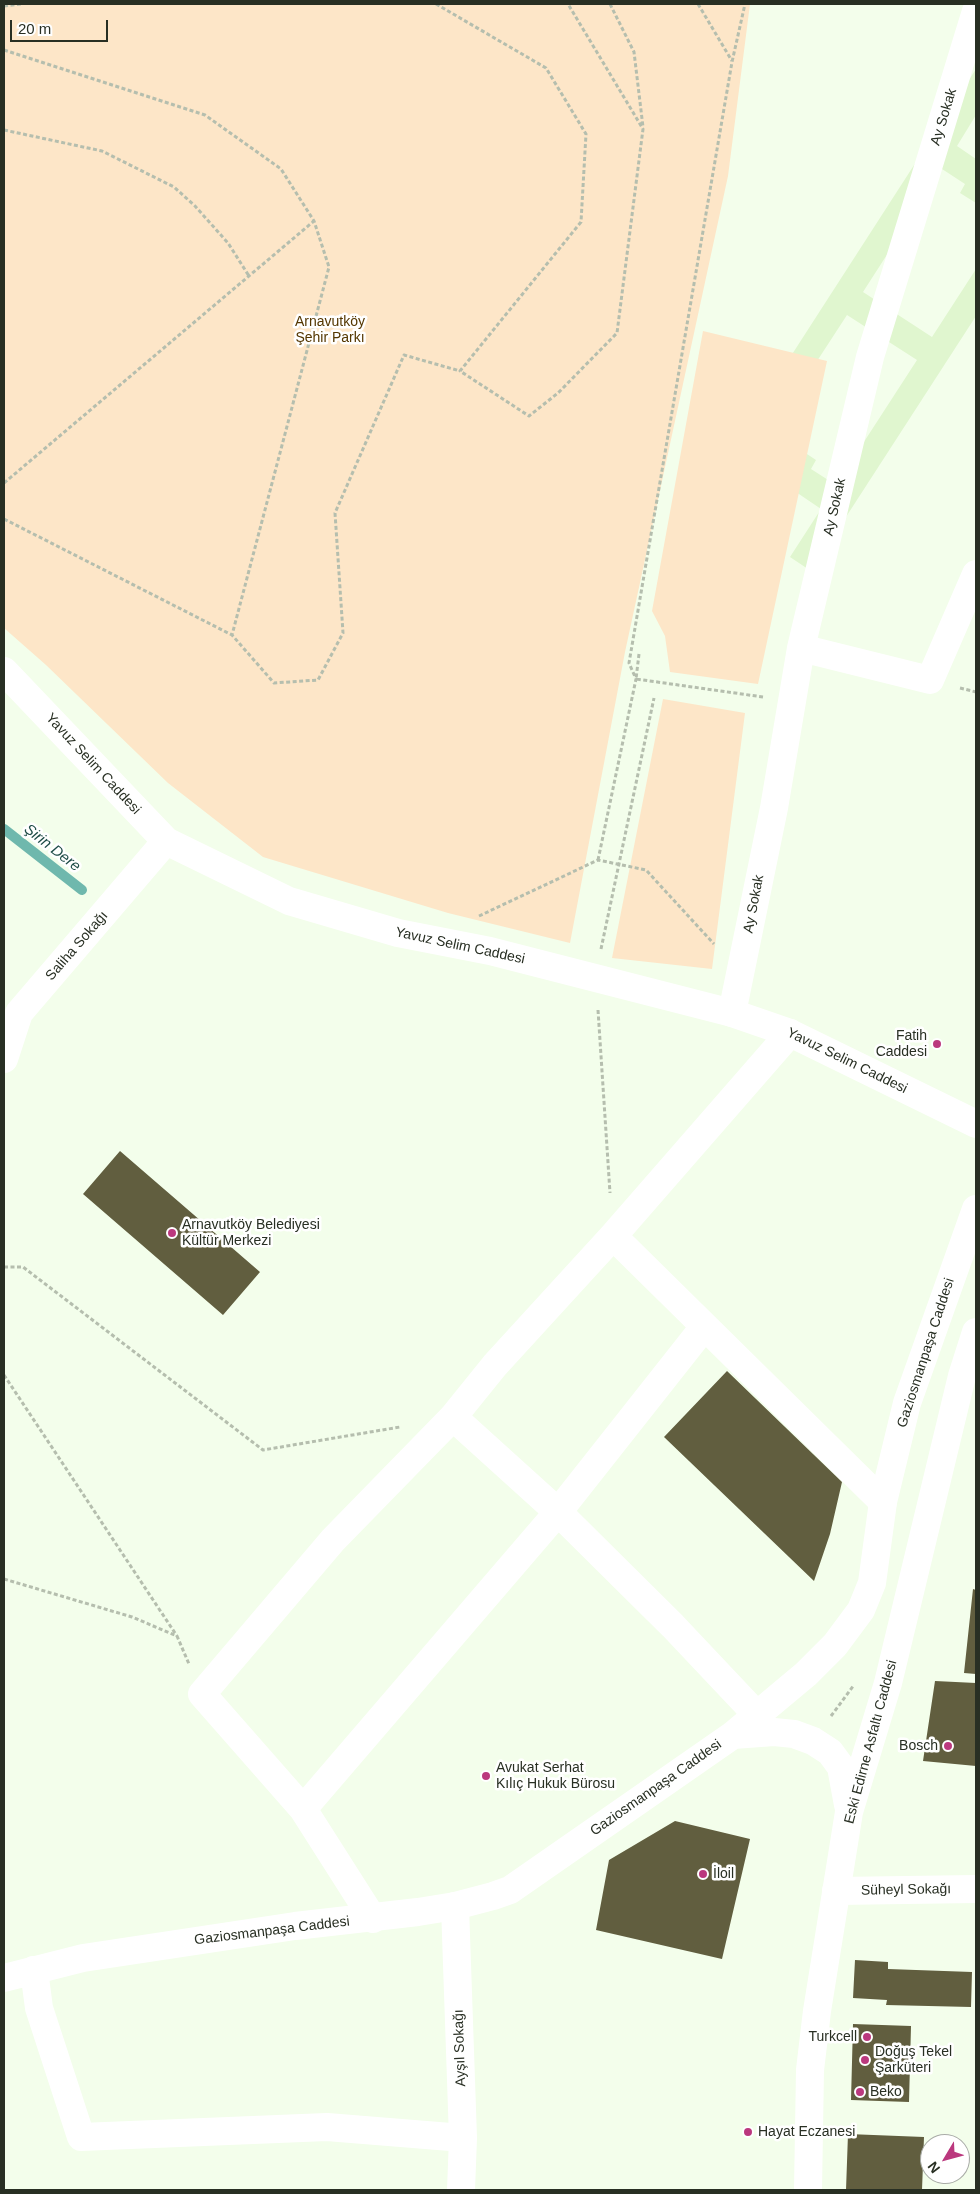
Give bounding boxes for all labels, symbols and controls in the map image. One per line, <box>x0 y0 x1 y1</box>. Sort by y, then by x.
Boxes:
scale bar <box>12 10 110 42</box>
text: 20 m <box>18 20 51 37</box>
street label: Ay Sokak <box>927 86 961 148</box>
park label: Arnavutköy Şehir Parkı <box>295 314 365 347</box>
street label: Ay Sokak <box>820 476 850 538</box>
street label: Yavuz Selim Caddesi <box>42 710 144 818</box>
water label: Şirin Dere <box>20 820 84 876</box>
street label: Ay Sokak <box>740 873 768 935</box>
street label: Saliha Sokağı <box>42 908 112 984</box>
street label: Yavuz Selim Caddesi <box>394 924 526 968</box>
street label: Yavuz Selim Caddesi <box>784 1025 910 1097</box>
place label: Fatih Caddesi <box>876 1028 927 1060</box>
marker: Fatih Caddesi <box>931 1038 943 1050</box>
place label: Arnavutköy Belediyesi Kültür Merkezi <box>182 1217 320 1250</box>
marker: Arnavutköy Belediyesi Kültür Merkezi <box>166 1227 178 1239</box>
street label: Gaziosmanpaşa Caddesi <box>894 1276 958 1430</box>
street label: Eski Edirne Asfaltı Caddesi <box>841 1658 901 1826</box>
street label: Gaziosmanpaşa Caddesi <box>587 1736 725 1840</box>
place label: Bosch <box>899 1738 938 1754</box>
marker: Bosch <box>942 1740 954 1752</box>
place label: Avukat Serhat Kılıç Hukuk Bürosu <box>496 1760 615 1792</box>
marker: Avukat Serhat Kılıç Hukuk Bürosu <box>480 1770 492 1782</box>
place label: İloil <box>713 1866 734 1882</box>
marker: İloil <box>697 1868 709 1880</box>
street label: Süheyl Sokağı <box>861 1881 951 1899</box>
street label: Gaziosmanpaşa Caddesi <box>193 1913 351 1949</box>
street label: Ayşıl Sokağı <box>450 2009 470 2087</box>
place label: Turkcell <box>809 2029 857 2045</box>
marker: Turkcell <box>861 2031 873 2043</box>
place label: Doğuş Tekel Şarküteri <box>875 2044 952 2076</box>
marker: Doğuş Tekel Şarküteri <box>859 2054 871 2066</box>
place label: Beko <box>870 2084 902 2100</box>
marker: Beko <box>854 2086 866 2098</box>
place label: Hayat Eczanesi <box>758 2124 855 2140</box>
marker: Hayat Eczanesi <box>742 2126 754 2138</box>
north arrow <box>920 2134 970 2184</box>
text: N <box>924 2159 943 2176</box>

